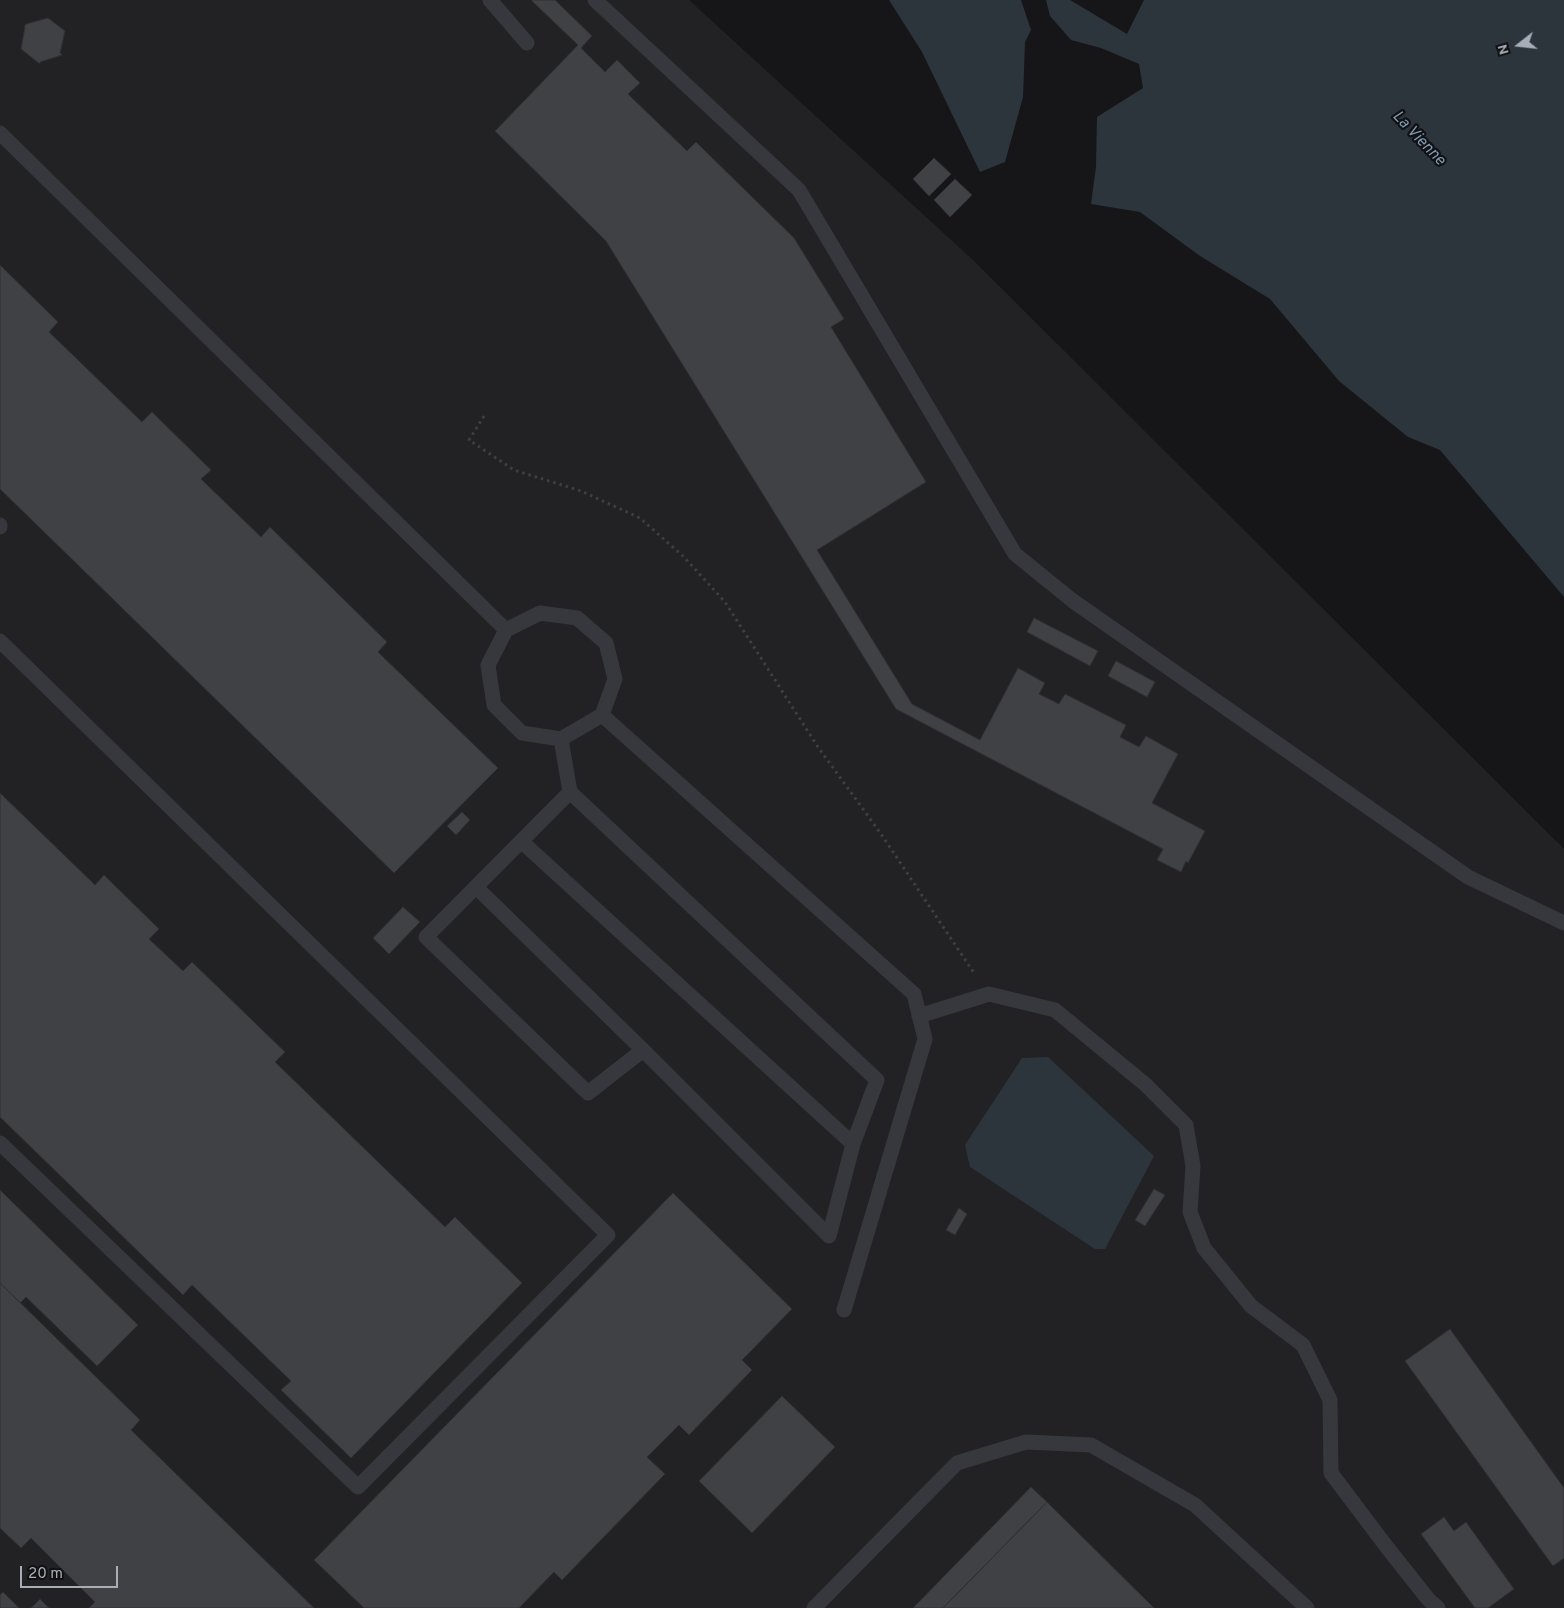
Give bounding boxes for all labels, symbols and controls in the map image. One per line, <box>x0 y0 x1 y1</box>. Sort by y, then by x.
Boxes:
north arrow <box>1494 20 1544 70</box>
text: N <box>1495 42 1514 56</box>
water label: La Vienne <box>1387 108 1449 170</box>
scale bar <box>22 1556 120 1588</box>
text: 20 m <box>28 1565 63 1584</box>

